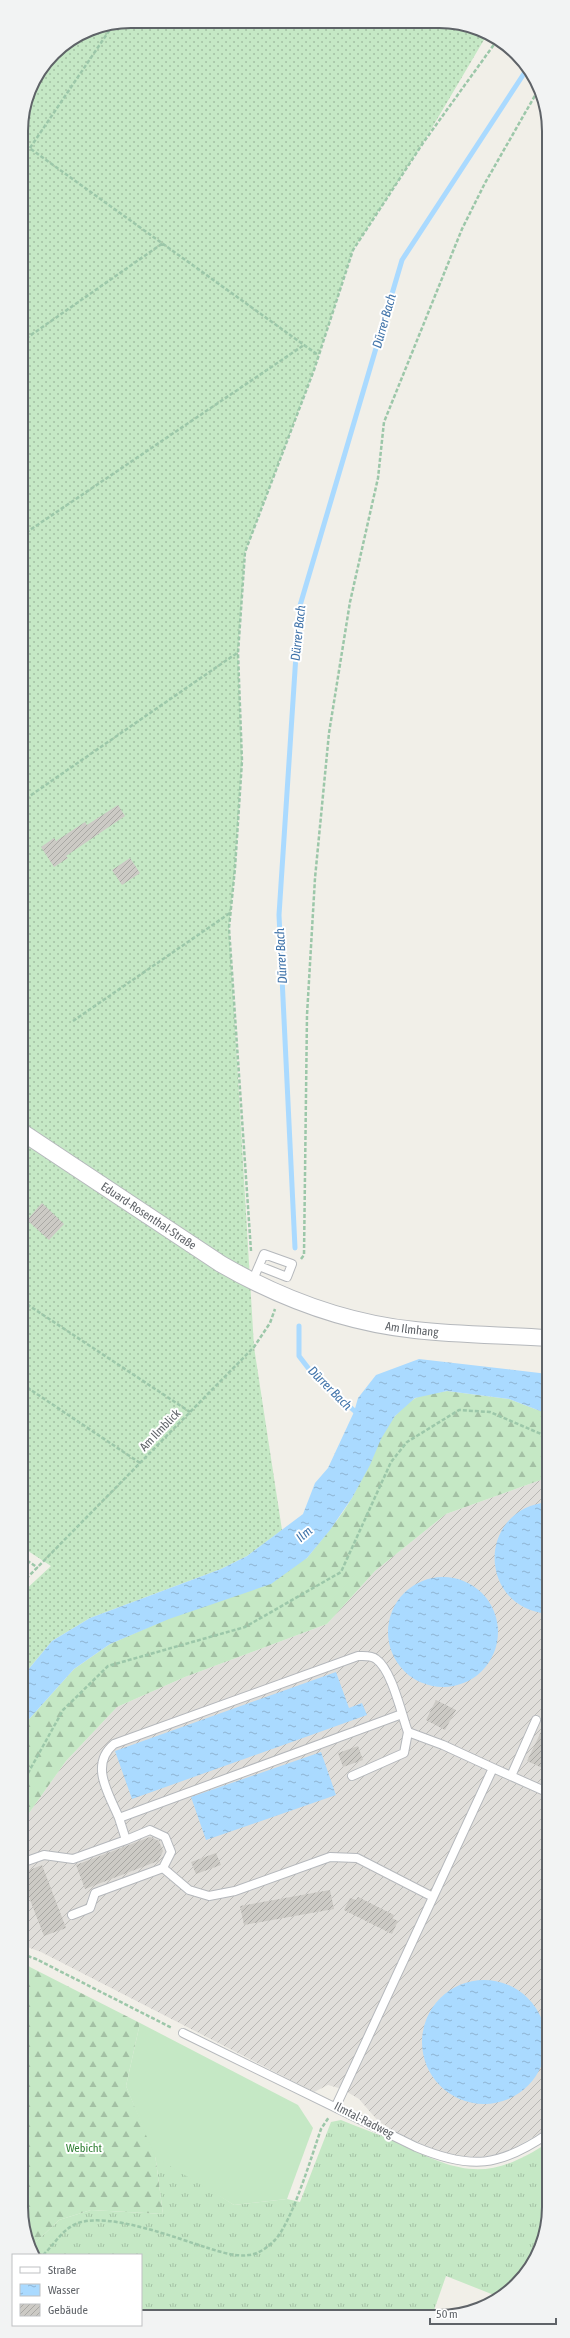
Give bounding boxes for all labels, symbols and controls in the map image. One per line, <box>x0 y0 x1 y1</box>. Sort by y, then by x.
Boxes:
water label: Dürrer Bach <box>369 292 399 350</box>
water label: Dürrer Bach <box>288 604 308 661</box>
water label: Dürrer Bach <box>272 927 290 984</box>
street label: Eduard-Rosenthal-Straße <box>98 1179 199 1253</box>
street label: Am Ilmhang <box>384 1319 440 1339</box>
water label: Dürrer Bach <box>305 1363 355 1413</box>
street label: Am Ilmblick <box>137 1406 184 1454</box>
water label: Ilm <box>293 1523 315 1545</box>
street label: Ilmtal-Radweg <box>332 2099 397 2141</box>
park label: Webicht <box>66 2141 103 2155</box>
legend <box>12 2254 142 2326</box>
text: Straße <box>48 2263 76 2277</box>
text: Wasser <box>48 2283 80 2297</box>
scale bar <box>430 2300 556 2326</box>
text: Gebäude <box>48 2303 88 2317</box>
text: 50 m <box>436 2307 458 2321</box>

